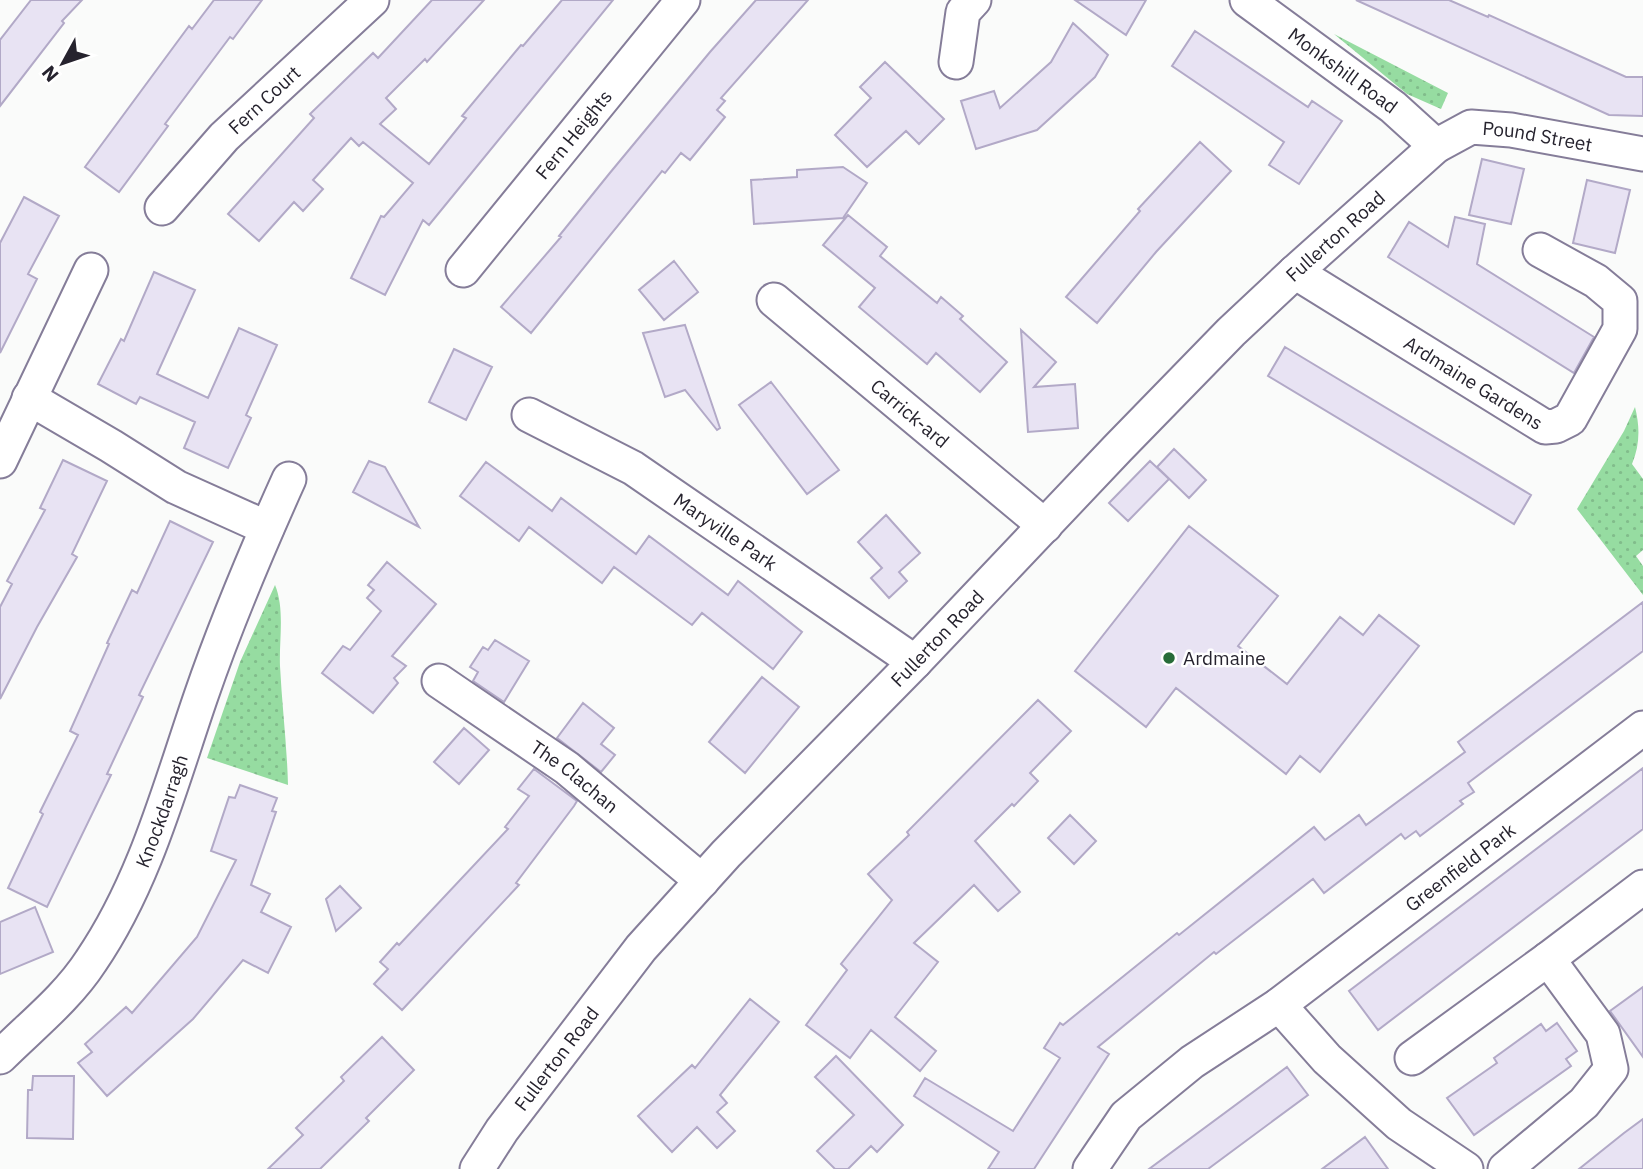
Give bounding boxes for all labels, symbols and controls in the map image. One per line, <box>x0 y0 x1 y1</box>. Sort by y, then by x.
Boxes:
street label: Monkshill Road <box>1283 22 1402 118</box>
north arrow <box>28 28 98 98</box>
street label: Fern Court <box>223 60 305 139</box>
text: N <box>36 61 64 87</box>
street label: Fern Heights <box>530 85 617 184</box>
street label: Pound Street <box>1482 116 1594 157</box>
street label: Fullerton Road <box>1281 186 1390 287</box>
street label: Ardmaine Gardens <box>1400 331 1547 435</box>
street label: Carrick-ard <box>866 374 954 453</box>
street label: Maryville Park <box>669 488 782 576</box>
street label: Fullerton Road <box>885 585 989 692</box>
place label: Ardmaine <box>1183 646 1266 670</box>
marker: Ardmaine <box>1161 650 1177 666</box>
street label: The Clachan <box>526 735 624 818</box>
street label: Knockdarragh <box>130 751 193 871</box>
street label: Greenfield Park <box>1400 818 1520 917</box>
street label: Fullerton Road <box>509 1002 604 1116</box>

